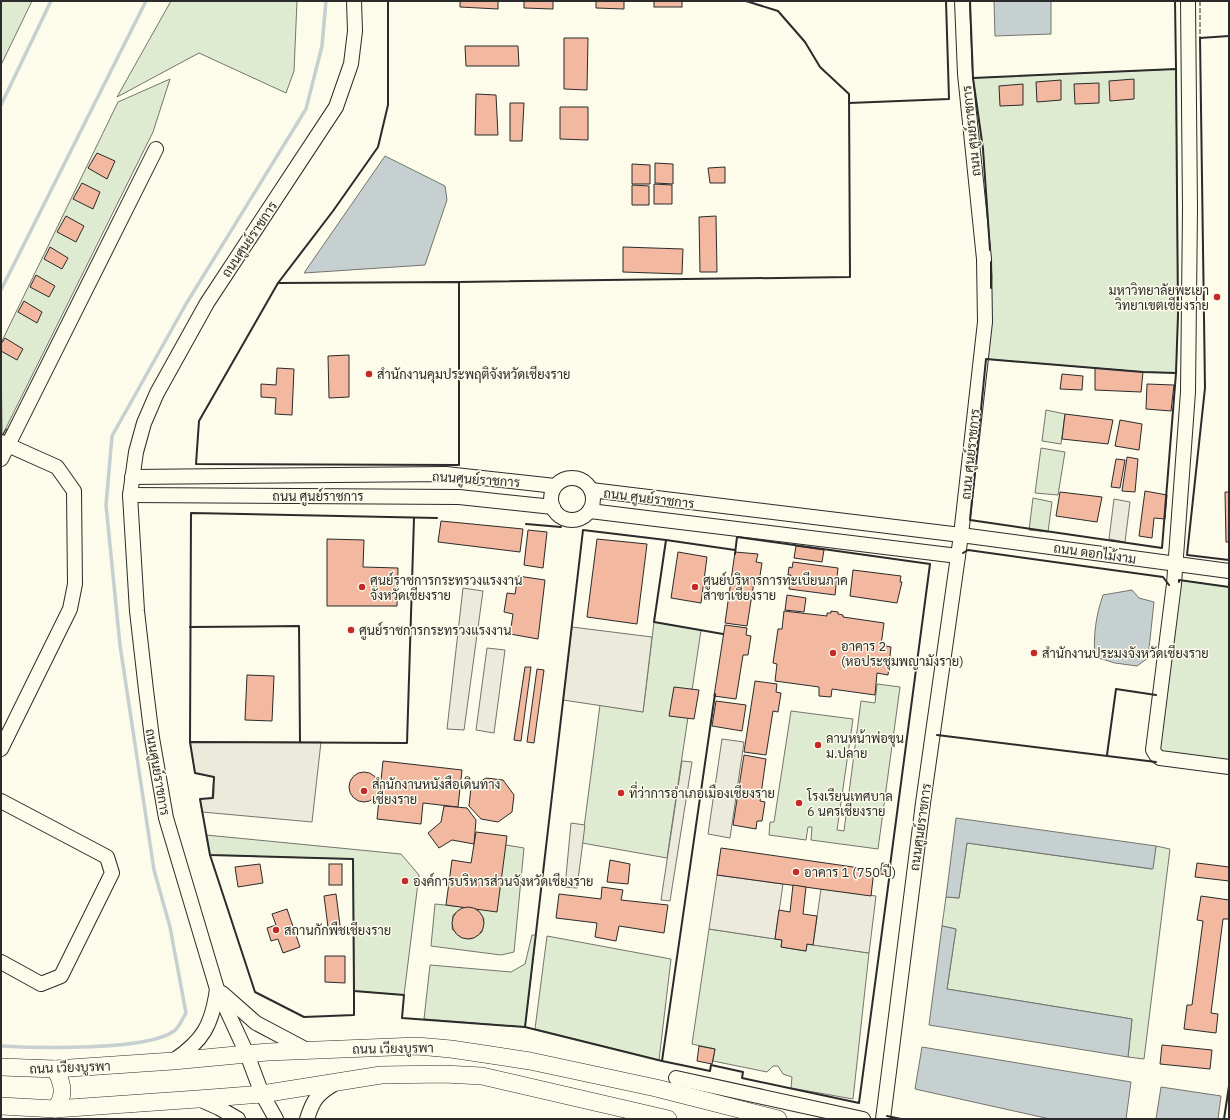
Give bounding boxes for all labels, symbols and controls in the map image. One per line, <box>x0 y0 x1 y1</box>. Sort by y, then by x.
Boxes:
street label: ถนน ศูนย์ราชการ <box>957 85 986 177</box>
street label: ถนนศูนย์ราชการ <box>217 197 282 281</box>
place label: มหาวิทยาลัยพะเยา วิทยาเขตเชียงราย <box>1108 282 1209 314</box>
marker: มหาวิทยาลัยพะเยา วิทยาเขตเชียงราย <box>1212 292 1222 302</box>
place label: สำนักงานคุมประพฤติจังหวัดเชียงราย <box>377 365 571 384</box>
marker: สำนักงานคุมประพฤติจังหวัดเชียงราย <box>364 369 374 379</box>
street label: ถนน ศูนย์ราชการ <box>956 408 985 500</box>
street label: ถนนศูนย์ราชการ <box>431 467 521 492</box>
street label: ถนน ศูนย์ราชการ <box>602 484 695 513</box>
street label: ถนน ศูนย์ราชการ <box>272 487 364 506</box>
street label: ถนน ดอกไม้งาม <box>1053 538 1137 568</box>
place label: ศูนย์ราชการกระทรวงแรงงาน จังหวัดเชียงราย <box>370 571 522 604</box>
place label: ศูนย์บริหารการทะเบียนภาค สาขาเชียงราย <box>703 571 848 604</box>
marker: ศูนย์ราชการกระทรวงแรงงาน จังหวัดเชียงราย <box>357 582 367 592</box>
marker: ศูนย์บริหารการทะเบียนภาค สาขาเชียงราย <box>690 582 700 592</box>
place label: ศูนย์ราชการกระทรวงแรงงาน <box>359 621 511 640</box>
marker: ศูนย์ราชการกระทรวงแรงงาน <box>346 625 356 635</box>
place label: อาคาร 2 (หอประชุมพญามังราย) <box>841 638 964 671</box>
place label: สำนักงานประมงจังหวัดเชียงราย <box>1042 644 1209 662</box>
marker: อาคาร 2 (หอประชุมพญามังราย) <box>828 648 838 658</box>
marker: สำนักงานประมงจังหวัดเชียงราย <box>1029 648 1039 658</box>
street label: ถนนศูนย์ราชการ <box>140 727 175 817</box>
place label: ลานหน้าพ่อขุน ม.ปลาย <box>826 729 904 762</box>
marker: ลานหน้าพ่อขุน ม.ปลาย <box>813 740 823 750</box>
place label: สำนักงานหนังสือเดินทาง เชียงราย <box>372 775 500 808</box>
place label: ที่ว่าการอำเภอเมืองเชียงราย <box>629 781 775 802</box>
street label: ถนนศูนย์ราชการ <box>905 782 936 872</box>
marker: สำนักงานหนังสือเดินทาง เชียงราย <box>359 786 369 796</box>
place label: โรงเรียนเทศบาล 6 นครเชียงราย <box>806 787 893 820</box>
marker: ที่ว่าการอำเภอเมืองเชียงราย <box>616 788 626 798</box>
marker: โรงเรียนเทศบาล 6 นครเชียงราย <box>794 798 804 808</box>
place label: อาคาร 1 (750 ปี) <box>804 863 896 881</box>
marker: อาคาร 1 (750 ปี) <box>791 867 801 877</box>
place label: องค์การบริหารส่วนจังหวัดเชียงราย <box>413 872 594 890</box>
marker: องค์การบริหารส่วนจังหวัดเชียงราย <box>400 876 410 886</box>
place label: สถานกักพืชเชียงราย <box>284 921 391 939</box>
marker: สถานกักพืชเชียงราย <box>271 925 281 935</box>
street label: ถนน เวียงบูรพา <box>352 1038 434 1059</box>
street label: ถนน เวียงบูรพา <box>29 1057 111 1078</box>

